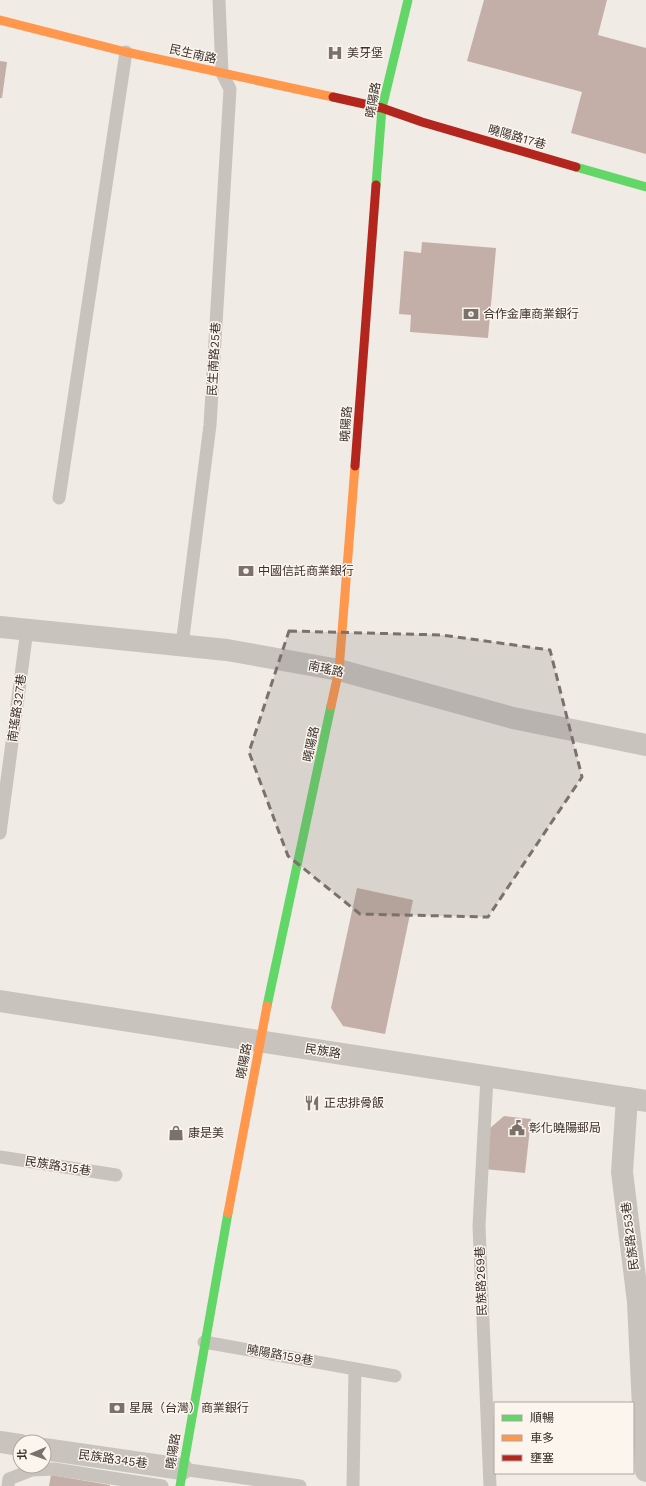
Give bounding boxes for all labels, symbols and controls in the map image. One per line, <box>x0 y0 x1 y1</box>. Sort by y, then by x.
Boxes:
street label: 民生南路 <box>168 42 218 66</box>
hospital icon: 美牙堡 <box>326 44 344 62</box>
place label: 美牙堡 <box>347 46 383 60</box>
street label: 曉陽路 <box>363 81 383 119</box>
street label: 曉陽路17巷 <box>487 122 547 152</box>
bank icon: 合作金庫商業銀行 <box>462 305 480 323</box>
place label: 合作金庫商業銀行 <box>483 307 579 321</box>
street label: 民生南路25巷 <box>205 322 223 396</box>
street label: 曉陽路 <box>338 406 354 442</box>
bank icon: 中國信託商業銀行 <box>237 562 255 580</box>
place label: 中國信託商業銀行 <box>258 564 354 578</box>
street label: 南瑤路 <box>307 658 345 680</box>
street label: 南瑤路327巷 <box>5 673 29 743</box>
street label: 曉陽路 <box>300 725 322 763</box>
street label: 民族路 <box>304 1041 342 1061</box>
street label: 曉陽路 <box>234 1042 254 1080</box>
restaurant icon: 正忠排骨飯 <box>303 1094 321 1112</box>
place label: 正忠排骨飯 <box>324 1096 384 1110</box>
public building icon: 彰化曉陽郵局 <box>508 1119 526 1137</box>
place label: 彰化曉陽郵局 <box>529 1121 601 1135</box>
shop icon: 康是美 <box>167 1124 185 1142</box>
place label: 康是美 <box>188 1126 224 1140</box>
street label: 民族路315巷 <box>24 1154 92 1178</box>
street label: 民族路253巷 <box>619 1201 641 1271</box>
street label: 民族路269巷 <box>473 1246 489 1316</box>
street label: 曉陽路159巷 <box>246 1342 314 1368</box>
bank icon: 星展（台灣）商業銀行 <box>108 1399 126 1417</box>
place label: 星展（台灣）商業銀行 <box>129 1401 249 1415</box>
legend <box>494 1402 634 1474</box>
text: 順暢 <box>530 1411 554 1425</box>
text: 車多 <box>530 1431 554 1445</box>
street label: 曉陽路 <box>163 1432 183 1470</box>
north arrow <box>12 1434 52 1474</box>
street label: 民族路345巷 <box>78 1447 148 1471</box>
text: 北 <box>16 1449 29 1460</box>
text: 壅塞 <box>530 1451 554 1465</box>

